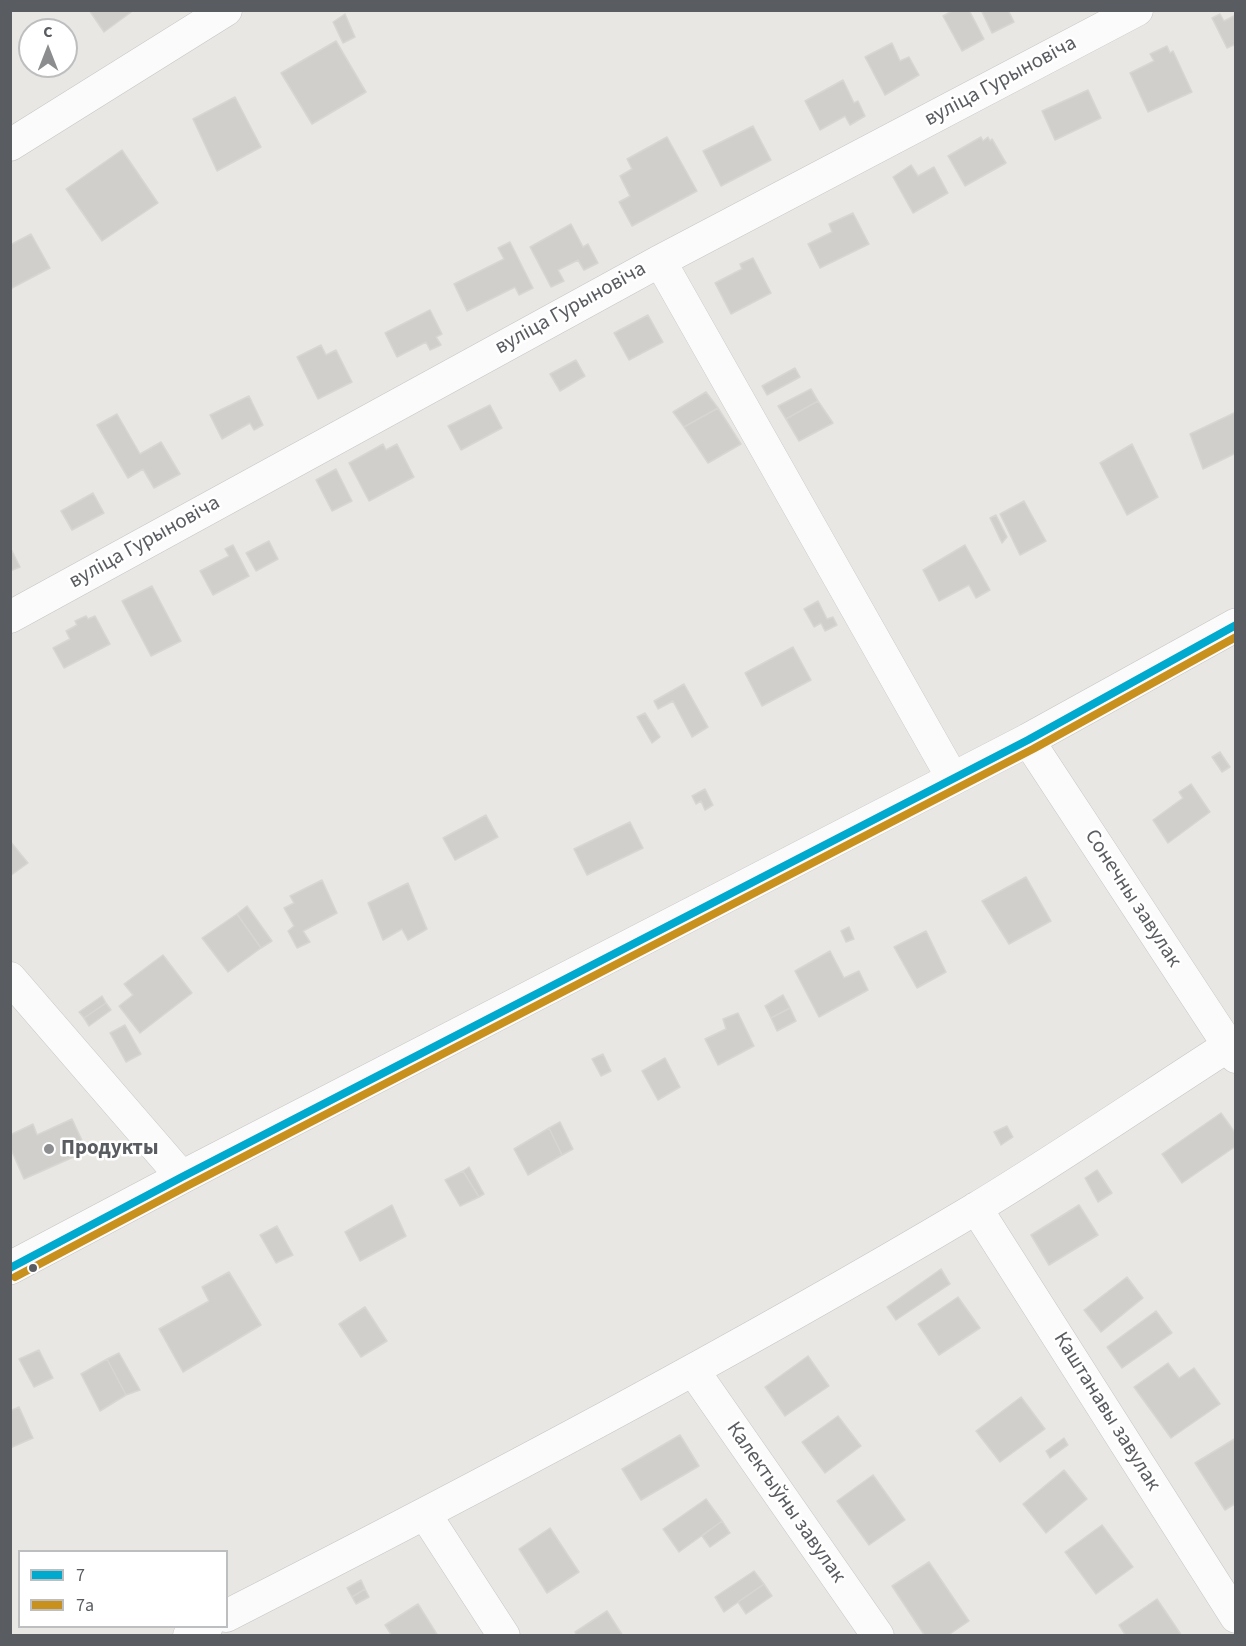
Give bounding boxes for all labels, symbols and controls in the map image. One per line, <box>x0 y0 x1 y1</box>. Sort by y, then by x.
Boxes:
north arrow <box>18 18 78 78</box>
text: С <box>43 21 53 43</box>
street label: вуліца Гурыновіча <box>921 31 1081 133</box>
street label: вуліца Гурыновіча <box>491 257 651 361</box>
street label: вуліца Гурыновіча <box>65 491 225 595</box>
street label: Сонечны завулак <box>1078 825 1186 973</box>
place label: Продукты <box>61 1136 158 1162</box>
marker: Продукты <box>42 1142 56 1156</box>
unlabelled marker <box>27 1262 39 1274</box>
street label: Каштанавы завулак <box>1047 1328 1165 1496</box>
street label: Калектыўны завулак <box>720 1418 850 1588</box>
legend <box>18 1550 228 1628</box>
text: 7 <box>76 1563 85 1588</box>
text: 7а <box>76 1593 94 1618</box>

